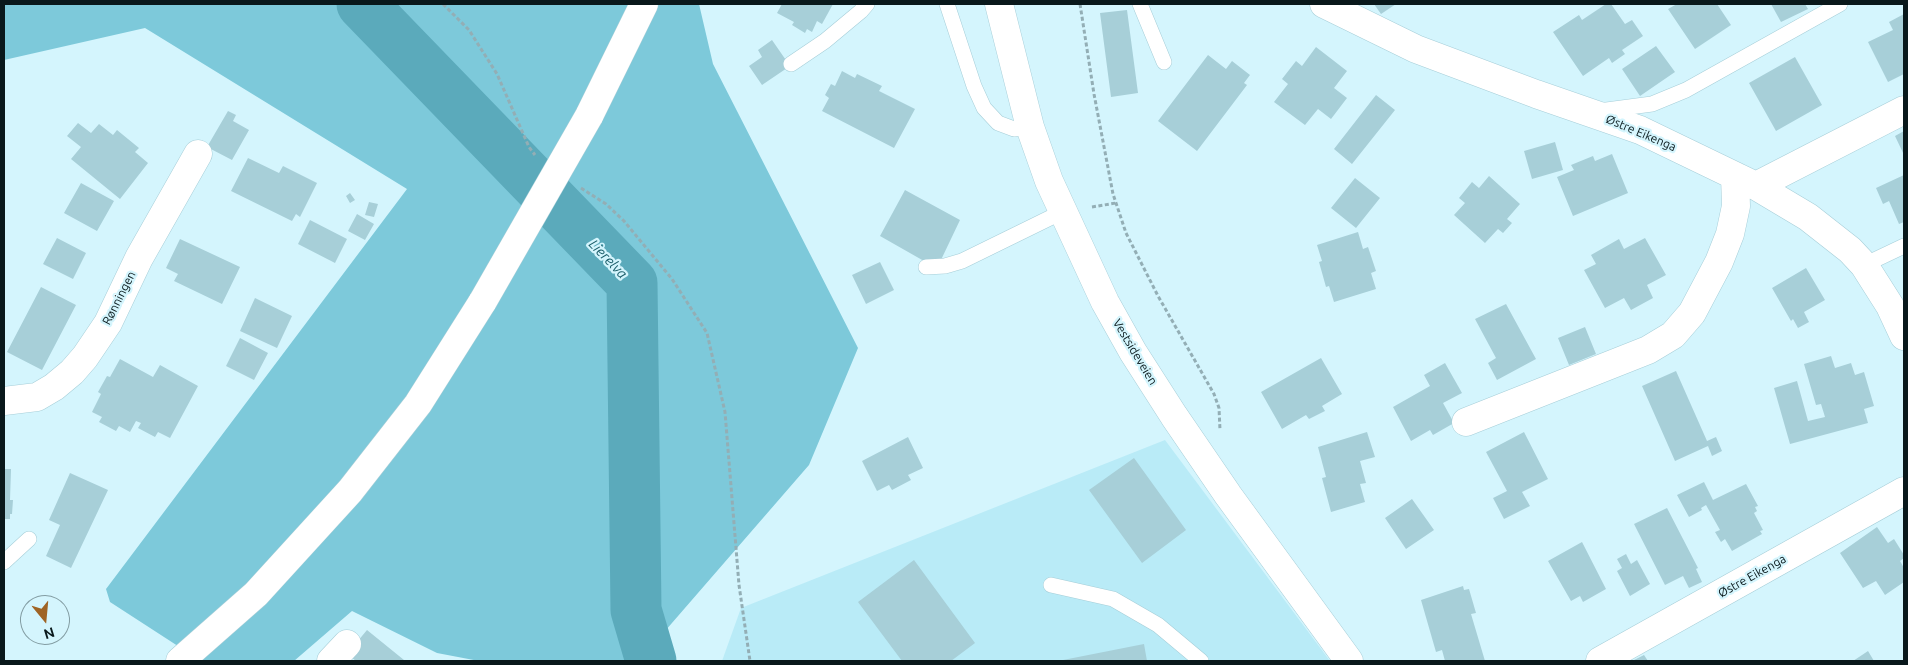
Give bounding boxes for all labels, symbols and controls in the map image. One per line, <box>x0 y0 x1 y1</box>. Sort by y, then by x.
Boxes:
street label: Østre Eikenga <box>1604 112 1678 154</box>
water label: Lierelva <box>585 236 631 282</box>
street label: Rønningen <box>99 269 139 327</box>
street label: Vestsideveien <box>1110 316 1160 388</box>
street label: Østre Eikenga <box>1716 551 1788 601</box>
north arrow <box>20 595 70 645</box>
text: N <box>42 624 56 643</box>

